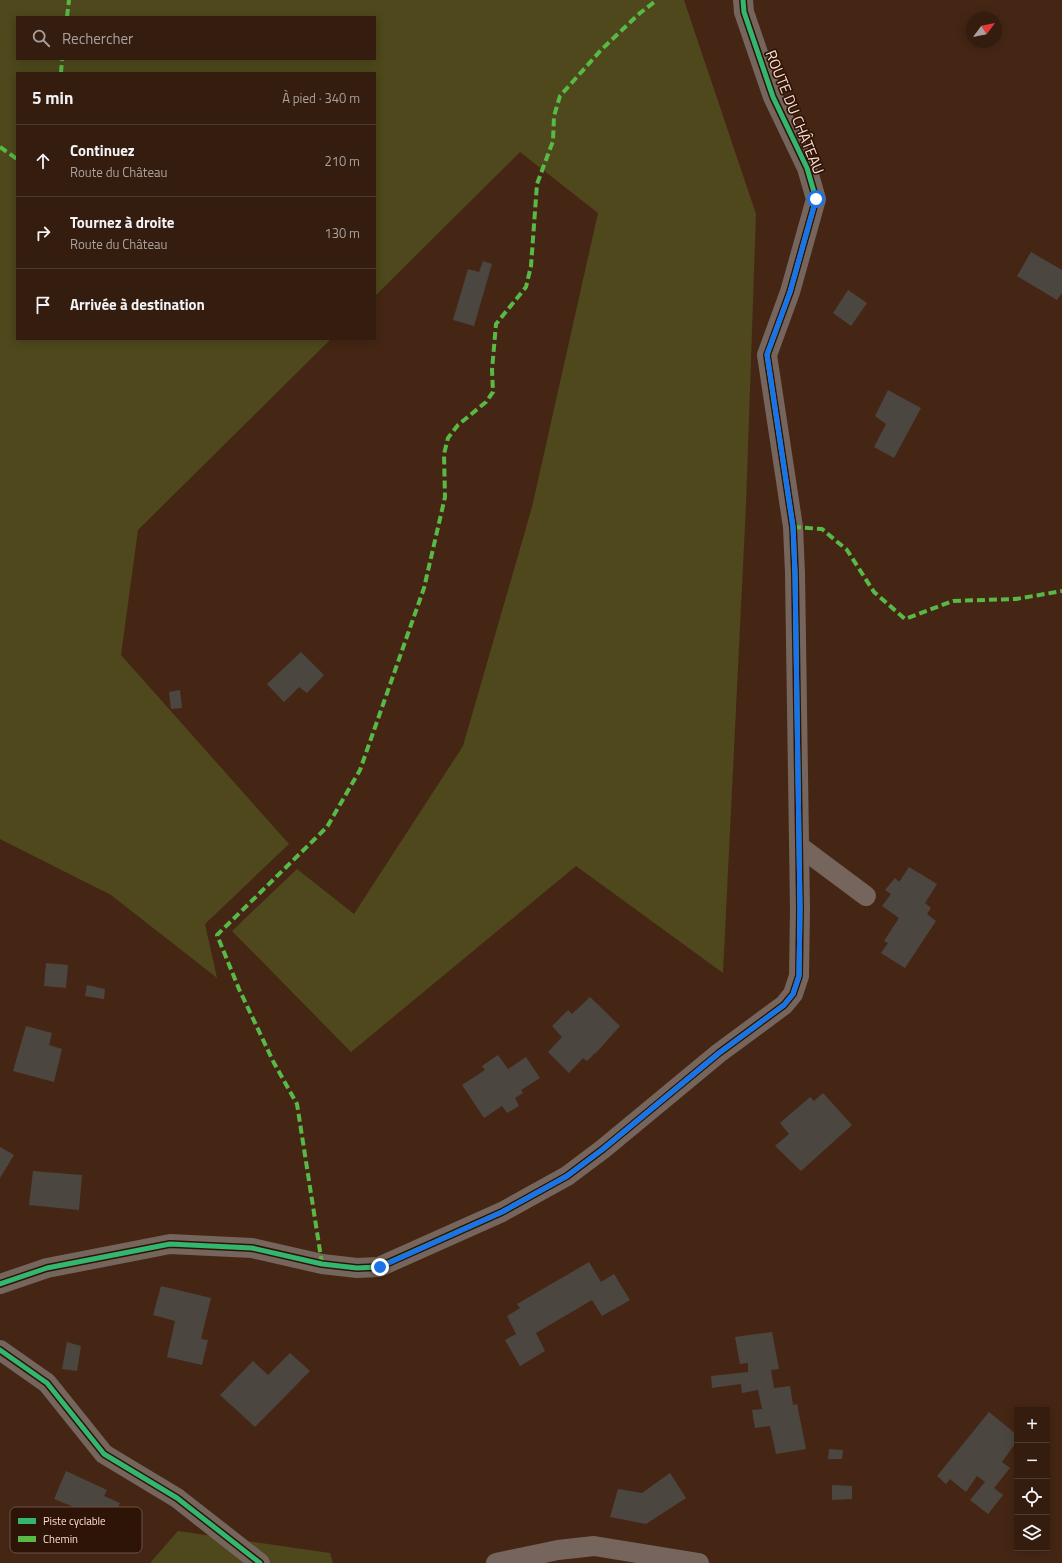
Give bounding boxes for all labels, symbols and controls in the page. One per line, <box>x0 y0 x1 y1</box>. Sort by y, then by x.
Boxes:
north arrow <box>966 12 1002 48</box>
search box <box>16 16 376 60</box>
icon: search <box>30 27 52 49</box>
text: Rechercher <box>62 27 133 50</box>
street label: ROUTE DU CHÂTEAU <box>760 46 830 178</box>
text: 5 min <box>32 85 73 111</box>
text: À pied · 340 m <box>282 88 360 108</box>
text: Continuez <box>70 139 135 162</box>
icon: ahead <box>32 150 54 172</box>
text: 210 m <box>324 151 360 171</box>
text: Route du Château <box>70 162 167 182</box>
route start <box>807 190 825 208</box>
text: Tournez à droite <box>70 211 175 234</box>
icon: right <box>32 222 54 244</box>
text: 130 m <box>324 223 360 243</box>
text: Route du Château <box>70 234 167 254</box>
text: Arrivée à destination <box>70 293 205 316</box>
icon: arrive <box>32 294 54 316</box>
route end <box>371 1258 389 1276</box>
map controls <box>1014 1407 1050 1551</box>
button: + <box>1014 1407 1050 1443</box>
button: − <box>1014 1443 1050 1479</box>
button: locate <box>1014 1479 1050 1515</box>
legend <box>10 1507 142 1553</box>
text: Piste cyclable <box>43 1513 106 1529</box>
button: layers <box>1014 1515 1050 1551</box>
text: Chemin <box>43 1531 78 1547</box>

